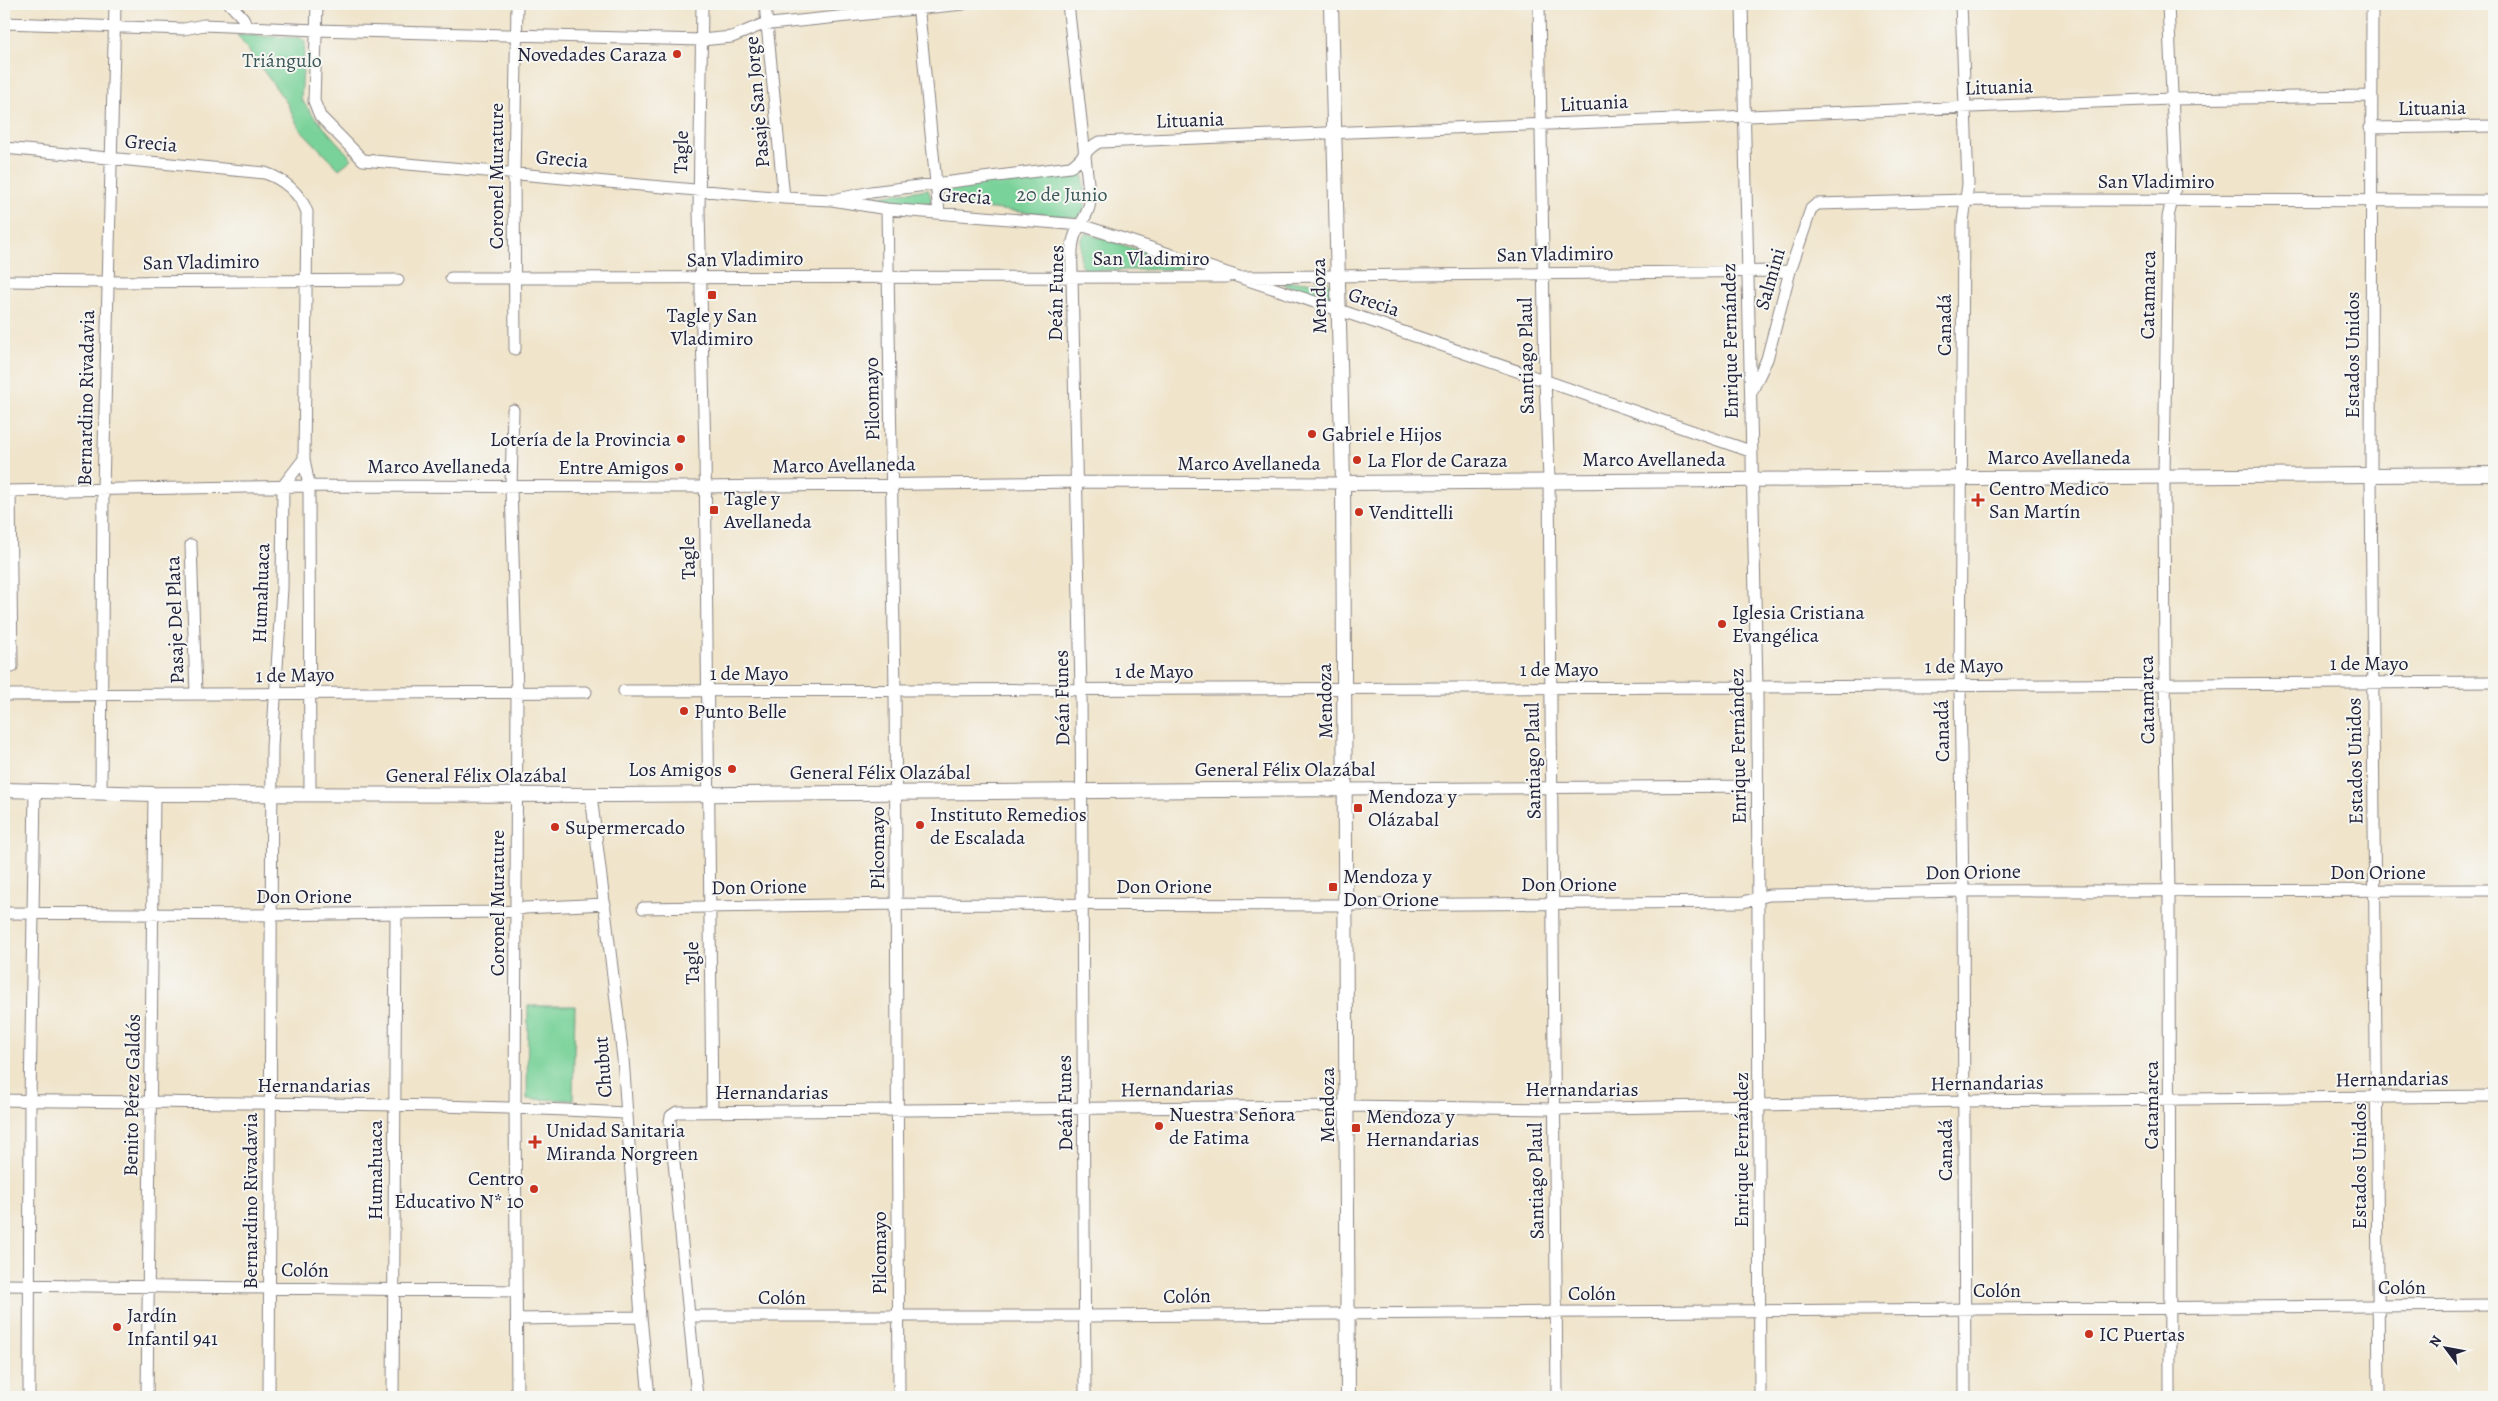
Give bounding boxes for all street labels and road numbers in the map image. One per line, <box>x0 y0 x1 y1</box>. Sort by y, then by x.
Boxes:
street label: Pasaje San Jorge <box>738 35 776 169</box>
street label: Lituania <box>1964 72 2034 102</box>
street label: Lituania <box>1559 88 1630 118</box>
street label: Lituania <box>2398 94 2467 122</box>
street label: Coronel Murature <box>483 103 510 249</box>
street label: Lituania <box>1155 105 1225 135</box>
street label: Grecia <box>124 127 179 159</box>
street label: Tagle <box>667 130 695 174</box>
street label: Grecia <box>535 143 590 175</box>
street label: San Vladimiro <box>2098 168 2214 195</box>
street label: Grecia <box>938 181 993 211</box>
street label: San Vladimiro <box>1496 239 1614 269</box>
street label: San Vladimiro <box>686 244 804 274</box>
street label: Deán Funes <box>1042 245 1070 341</box>
street label: San Vladimiro <box>1093 245 1209 272</box>
street label: Salmini <box>1748 245 1792 313</box>
street label: San Vladimiro <box>142 247 260 277</box>
street label: Catamarca <box>2134 250 2162 340</box>
street label: Mendoza <box>1305 257 1333 334</box>
street label: Enrique Fernández <box>1715 263 1745 419</box>
street label: Grecia <box>1345 281 1404 324</box>
street label: Estados Unidos <box>2339 291 2366 419</box>
street label: Canadá <box>1931 293 1958 356</box>
street label: Santiago Plaul <box>1511 297 1541 415</box>
street label: Bernardino Rivadavia <box>71 309 101 486</box>
street label: Pilcomayo <box>858 357 886 441</box>
street label: Marco Avellaneda <box>1987 444 2131 471</box>
street label: Marco Avellaneda <box>1582 446 1726 473</box>
street label: Marco Avellaneda <box>772 450 917 480</box>
street label: Marco Avellaneda <box>1177 450 1321 477</box>
street label: Marco Avellaneda <box>367 453 511 480</box>
street label: Tagle <box>674 536 702 580</box>
street label: Humahuaca <box>246 542 276 644</box>
street label: Pasaje Del Plata <box>159 555 191 685</box>
street label: Deán Funes <box>1048 650 1076 746</box>
street label: 1 de Mayo <box>2330 650 2408 677</box>
street label: 1 de Mayo <box>1924 652 2004 680</box>
street label: Catamarca <box>2133 655 2161 745</box>
street label: 1 de Mayo <box>1520 656 1598 683</box>
street label: 1 de Mayo <box>1115 658 1193 685</box>
street label: 1 de Mayo <box>710 660 788 687</box>
street label: 1 de Mayo <box>255 661 335 689</box>
street label: Mendoza <box>1311 662 1339 739</box>
street label: Enrique Fernández <box>1723 668 1753 824</box>
street label: Estados Unidos <box>2340 697 2370 825</box>
street label: Canadá <box>1928 699 1956 762</box>
street label: Santiago Plaul <box>1518 702 1548 820</box>
street label: General Félix Olazábal <box>1195 756 1375 783</box>
street label: General Félix Olazábal <box>790 759 970 786</box>
street label: General Félix Olazábal <box>386 762 566 789</box>
street label: Pilcomayo <box>864 806 891 890</box>
street label: Coronel Murature <box>484 830 511 976</box>
street label: Don Orione <box>1925 858 2021 886</box>
street label: Don Orione <box>2330 859 2426 886</box>
street label: Don Orione <box>1521 871 1617 898</box>
street label: Don Orione <box>711 873 807 901</box>
street label: Don Orione <box>1116 873 1212 900</box>
street label: Don Orione <box>256 883 352 910</box>
street label: Tagle <box>678 941 706 985</box>
street label: Benito Pérez Galdós <box>117 1013 147 1177</box>
street label: Chubut <box>587 1035 619 1099</box>
street label: Deán Funes <box>1051 1055 1079 1151</box>
street label: Catamarca <box>2138 1060 2165 1149</box>
street label: Hernandarias <box>2335 1065 2449 1093</box>
street label: Mendoza <box>1314 1066 1341 1143</box>
street label: Hernandarias <box>1930 1069 2044 1097</box>
street label: Hernandarias <box>257 1072 371 1099</box>
street label: Enrique Fernández <box>1728 1072 1755 1228</box>
street label: Hernandarias <box>1120 1075 1234 1103</box>
street label: Hernandarias <box>1525 1076 1639 1103</box>
street label: Hernandarias <box>715 1079 829 1106</box>
street label: Estados Unidos <box>2346 1102 2373 1230</box>
street label: Bernardino Rivadavia <box>237 1112 264 1289</box>
street label: Canadá <box>1932 1118 1959 1181</box>
street label: Humahuaca <box>362 1119 389 1220</box>
street label: Santiago Plaul <box>1521 1122 1551 1240</box>
street label: Pilcomayo <box>866 1211 893 1295</box>
street label: Colón <box>281 1256 329 1284</box>
street label: Colón <box>2378 1274 2426 1301</box>
street label: Colón <box>1973 1277 2021 1304</box>
street label: Colón <box>1568 1280 1616 1307</box>
street label: Colón <box>1163 1282 1211 1310</box>
street label: Colón <box>758 1284 806 1311</box>

